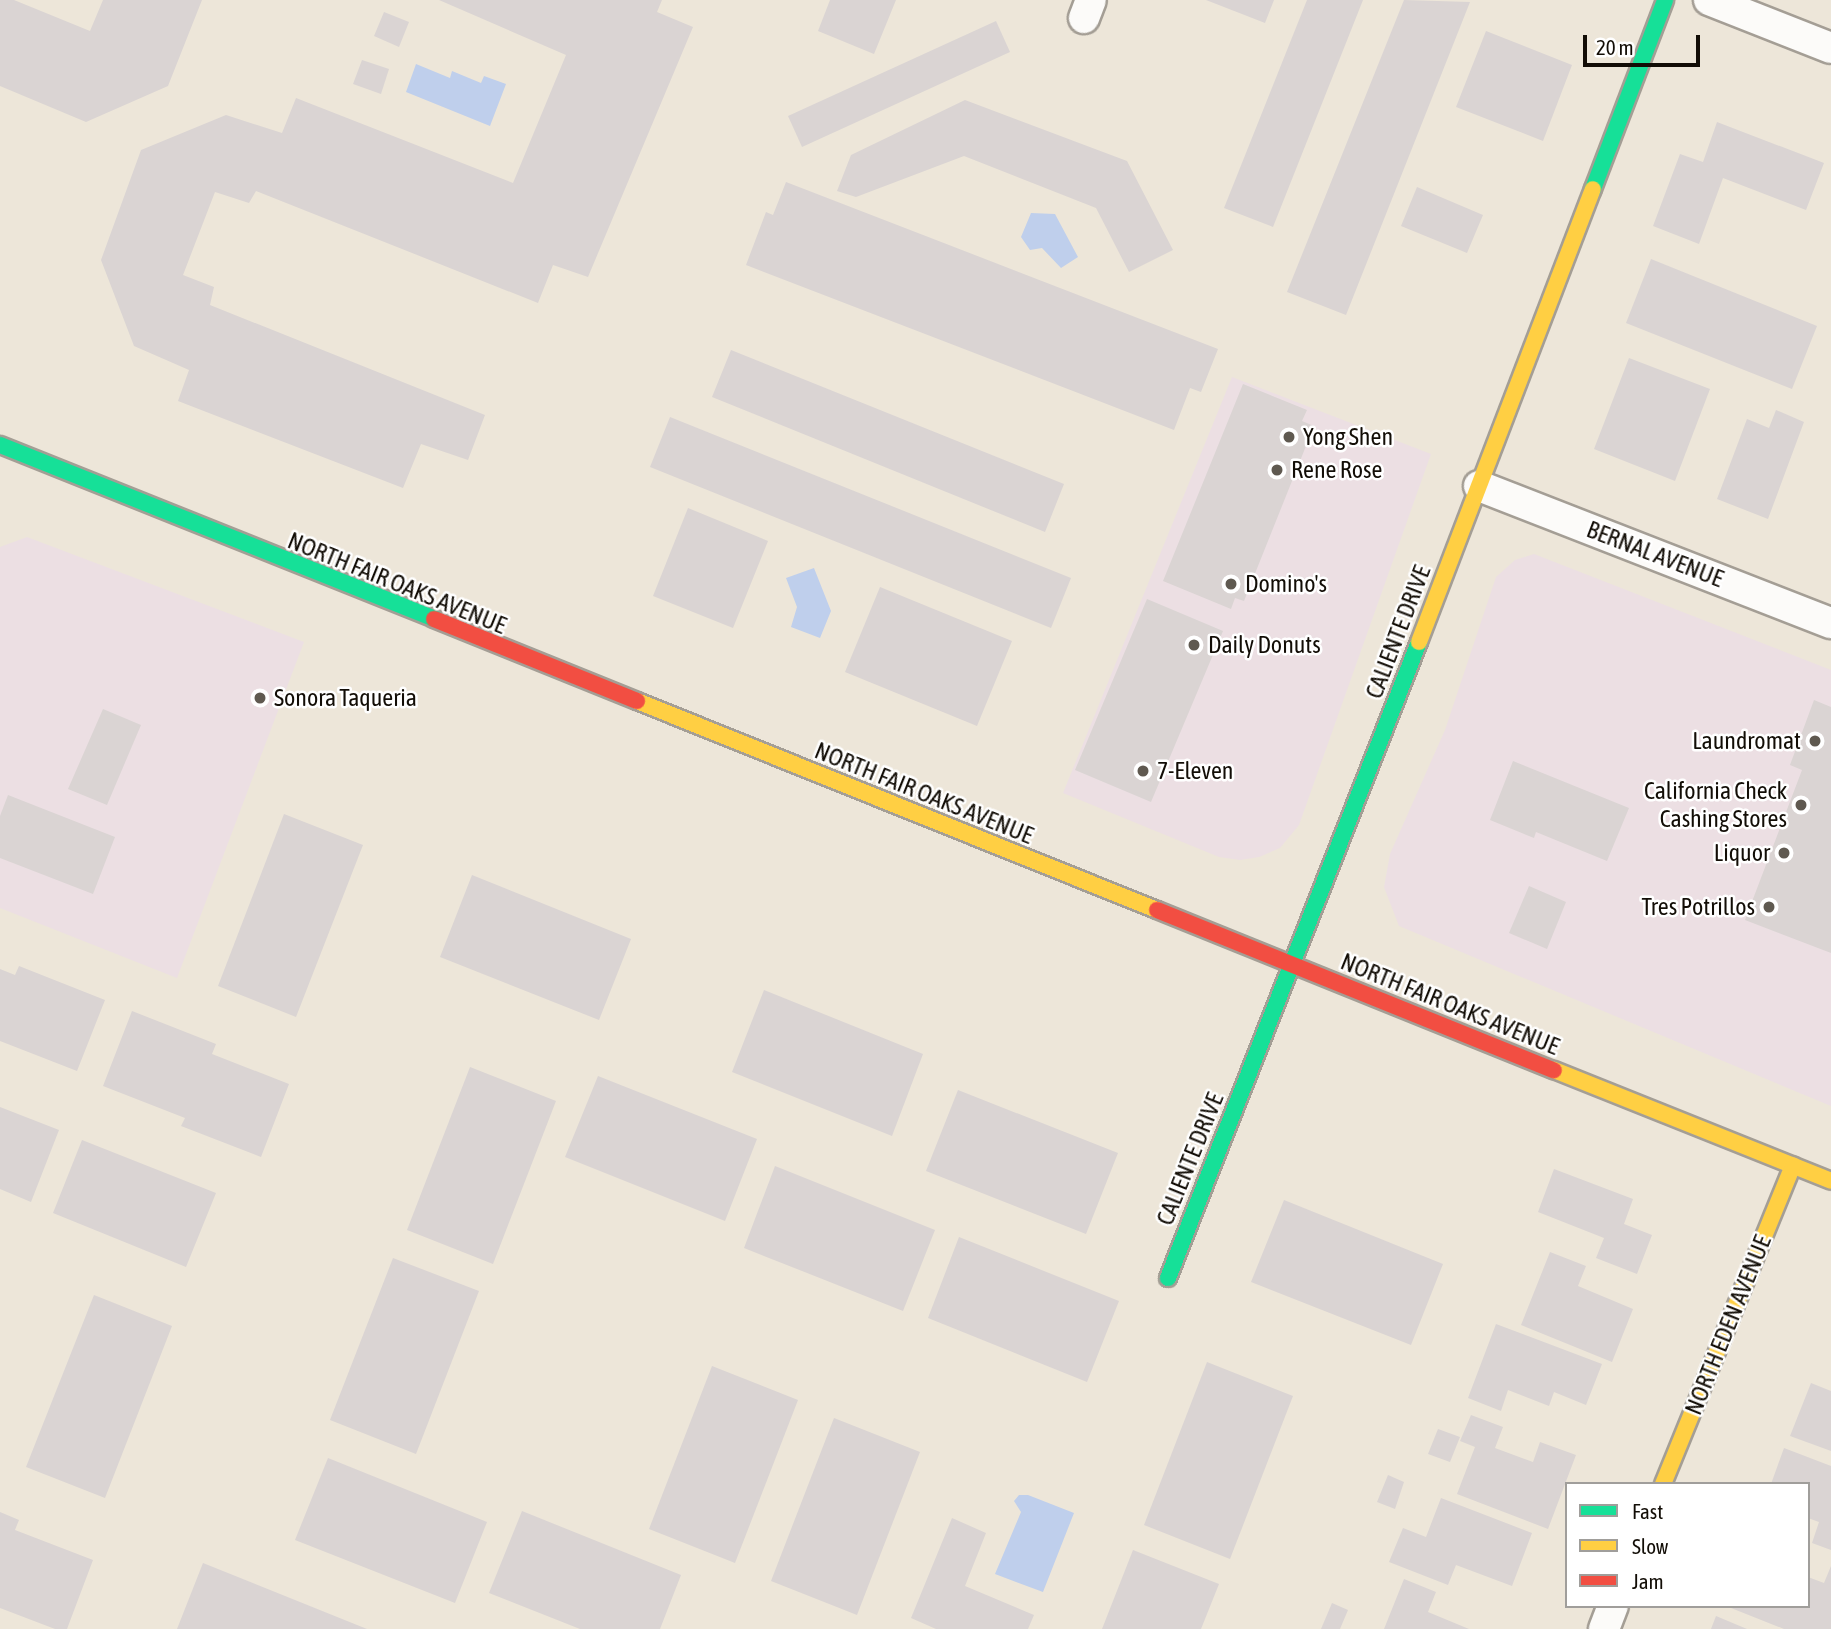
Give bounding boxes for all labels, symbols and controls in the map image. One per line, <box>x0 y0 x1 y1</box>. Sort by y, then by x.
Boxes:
scale bar <box>1586 21 1703 65</box>
text: 20 m <box>1596 35 1634 59</box>
place label: Yong Shen <box>1303 423 1393 451</box>
marker: Yong Shen <box>1281 429 1297 445</box>
place label: Rene Rose <box>1291 456 1382 484</box>
marker: Rene Rose <box>1269 462 1285 478</box>
street label: BERNAL AVENUE <box>1583 515 1727 593</box>
street label: NORTH FAIR OAKS AVENUE <box>284 526 510 640</box>
street label: CALIENTE DRIVE <box>1359 562 1437 702</box>
place label: Domino's <box>1245 570 1327 598</box>
marker: Domino's <box>1223 576 1239 592</box>
place label: Daily Donuts <box>1208 631 1321 659</box>
marker: Daily Donuts <box>1186 637 1202 653</box>
place label: Sonora Taqueria <box>274 684 417 712</box>
marker: Sonora Taqueria <box>252 690 268 706</box>
place label: Laundromat <box>1692 727 1801 755</box>
marker: Laundromat <box>1807 733 1823 749</box>
street label: NORTH FAIR OAKS AVENUE <box>811 736 1037 850</box>
place label: 7-Eleven <box>1157 757 1233 785</box>
marker: 7-Eleven <box>1135 763 1151 779</box>
place label: California Check Cashing Stores <box>1644 777 1787 833</box>
marker: California Check Cashing Stores <box>1793 797 1809 813</box>
place label: Liquor <box>1714 839 1770 867</box>
marker: Liquor <box>1776 845 1792 861</box>
place label: Tres Potrillos <box>1642 893 1755 921</box>
marker: Tres Potrillos <box>1761 899 1777 915</box>
street label: NORTH FAIR OAKS AVENUE <box>1337 947 1563 1061</box>
street label: CALIENTE DRIVE <box>1150 1089 1230 1229</box>
street label: NORTH EDEN AVENUE <box>1679 1231 1777 1419</box>
legend <box>1565 1482 1810 1608</box>
text: Fast <box>1632 1499 1663 1523</box>
text: Slow <box>1632 1534 1668 1558</box>
text: Jam <box>1632 1569 1664 1593</box>

